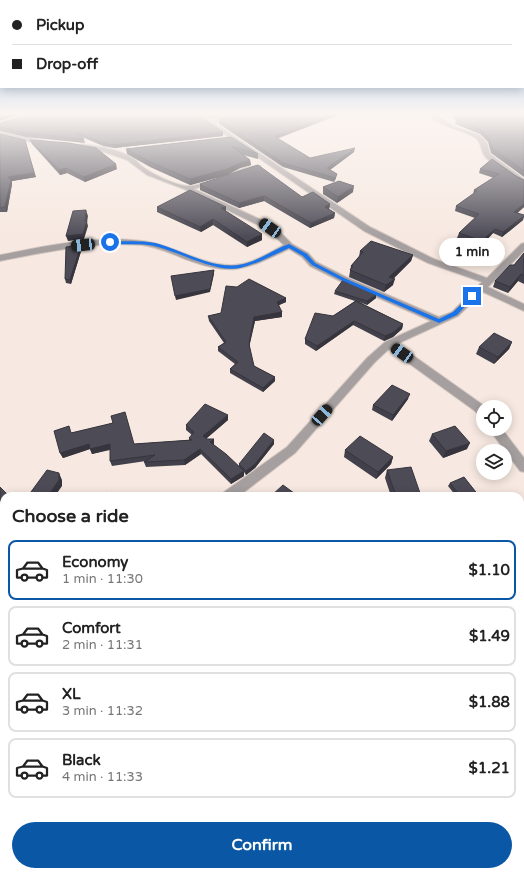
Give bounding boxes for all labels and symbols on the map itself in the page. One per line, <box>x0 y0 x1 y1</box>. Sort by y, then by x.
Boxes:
car <box>257 216 283 240</box>
route start <box>101 233 119 251</box>
car <box>70 238 96 252</box>
callout: 1 min <box>439 238 505 266</box>
route end <box>463 287 481 305</box>
car <box>389 341 415 365</box>
car <box>310 402 334 428</box>

